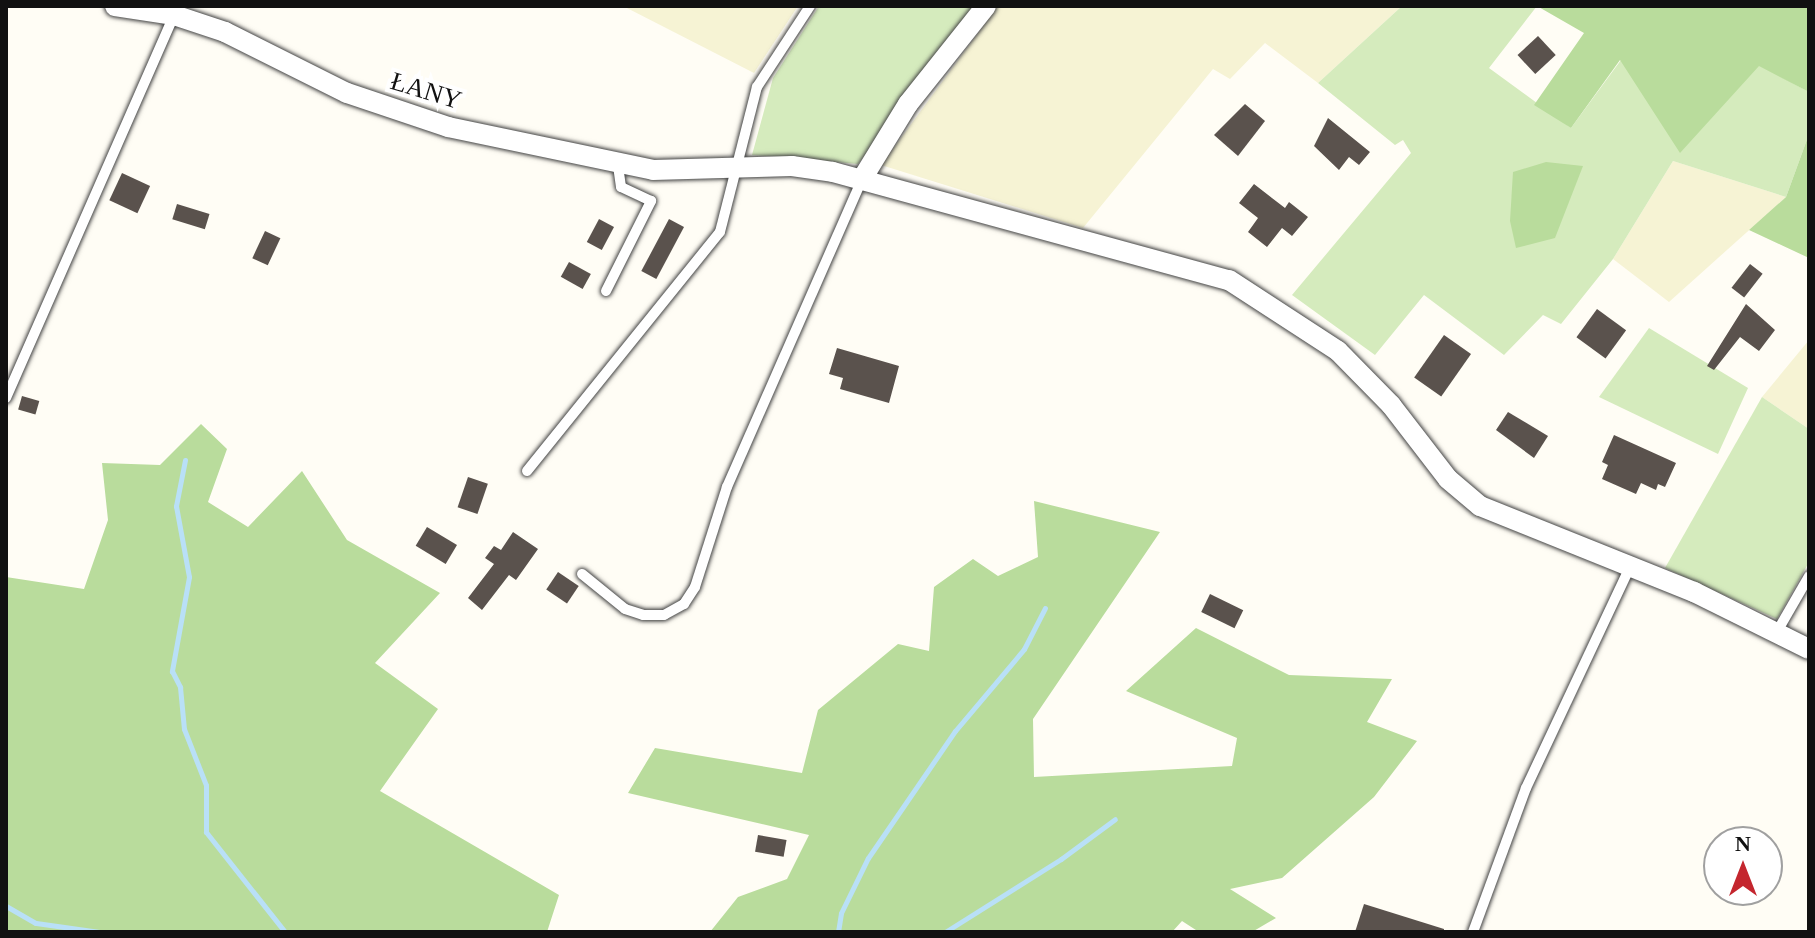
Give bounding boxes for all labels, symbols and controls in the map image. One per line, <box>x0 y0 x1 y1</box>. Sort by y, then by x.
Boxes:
street label: ŁANY <box>387 66 465 116</box>
north arrow <box>1703 826 1783 906</box>
text: N <box>1735 831 1751 856</box>

